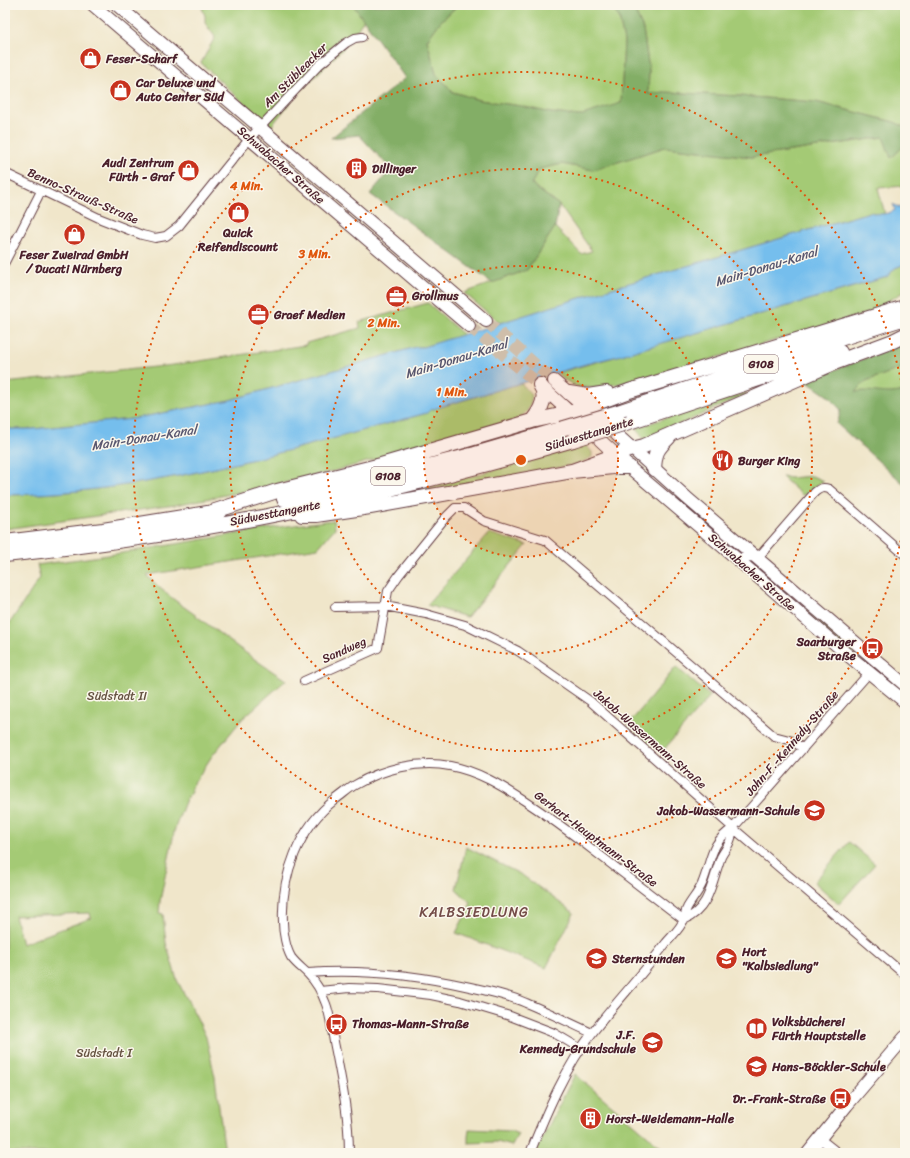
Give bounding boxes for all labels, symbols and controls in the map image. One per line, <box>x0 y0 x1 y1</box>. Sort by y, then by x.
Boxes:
street label: Am Stübleacker <box>257 37 333 113</box>
shop icon: Feser-Scharf <box>77 46 103 72</box>
place label: Feser-Scharf <box>105 48 179 70</box>
place label: Car Deluxe und Auto Center Süd <box>135 72 226 108</box>
shop icon: Car Deluxe und Auto Center Süd <box>108 77 134 103</box>
street label: Schwabacher Straße <box>232 120 330 210</box>
place label: Audi Zentrum Fürth - Graf <box>101 152 176 188</box>
building icon: Dillinger <box>344 156 370 182</box>
shop icon: Audi Zentrum Fürth - Graf <box>176 157 202 183</box>
place label: Dillinger <box>372 158 417 180</box>
street label: Benno-Strauß-Straße <box>24 162 142 230</box>
text: 4 Min. <box>229 175 264 197</box>
shop icon: Quick Reifendiscount <box>225 199 251 225</box>
shop icon: Feser Zweirad GmbH / Ducati Nürnberg <box>61 221 87 247</box>
place label: Quick Reifendiscount <box>197 222 279 258</box>
water label: Main-Donau-Kanal <box>712 239 823 293</box>
text: 3 Min. <box>298 243 331 265</box>
place label: Feser Zweirad GmbH / Ducati Nürnberg <box>19 244 129 280</box>
office icon: Grollmus <box>383 283 409 309</box>
place label: Grollmus <box>411 285 459 307</box>
office icon: Graef Medien <box>245 302 271 328</box>
place label: Graef Medien <box>273 304 346 326</box>
text: 2 Min. <box>366 312 401 334</box>
water label: Main-Donau-Kanal <box>402 331 513 385</box>
road number: G108 <box>744 355 778 373</box>
text: 1 Min. <box>436 381 468 403</box>
street label: Südwesttangente <box>542 410 636 458</box>
water label: Main-Donau-Kanal <box>90 417 202 457</box>
restaurant icon: Burger King <box>710 448 736 474</box>
place label: Burger King <box>738 450 801 472</box>
centre of rings <box>514 453 528 467</box>
road number: G108 <box>371 467 405 485</box>
street label: Südwesttangente <box>228 493 322 533</box>
street label: Schwabacher Straße <box>703 527 801 617</box>
street label: Sandweg <box>318 630 370 670</box>
place label: Saarburger Straße <box>796 631 857 667</box>
bus stop icon: Saarburger Straße <box>859 636 885 662</box>
street label: Jakob-Wassermann-Straße <box>587 683 712 795</box>
park label: Südstadt II <box>87 685 147 707</box>
street label: John-F.-Kennedy-Straße <box>739 685 844 802</box>
street label: Gerhart-Hauptmann-Straße <box>529 785 663 893</box>
school or university icon: Jakob-Wassermann-Schule <box>802 798 828 824</box>
place label: Jakob-Wassermann-Schule <box>656 800 801 822</box>
district label: KALBSIEDLUNG <box>419 900 529 925</box>
place label: Hort "Kalbsiedlung" <box>741 941 819 977</box>
school or university icon: Sternstunden <box>584 946 610 972</box>
school or university icon: Hort "Kalbsiedlung" <box>713 946 739 972</box>
place label: Sternstunden <box>611 948 685 970</box>
bus stop icon: Thomas-Mann-Straße <box>324 1011 350 1037</box>
place label: Volksbücherei Fürth Hauptstelle <box>771 1011 867 1047</box>
place label: Thomas-Mann-Straße <box>352 1013 470 1035</box>
library icon: Volksbücherei Fürth Hauptstelle <box>744 1016 770 1042</box>
place label: J.F. Kennedy-Grundschule <box>519 1024 637 1060</box>
school or university icon: J.F. Kennedy-Grundschule <box>639 1029 665 1055</box>
park label: Südstadt I <box>76 1042 133 1064</box>
school or university icon: Hans-Böckler-Schule <box>743 1054 769 1080</box>
place label: Hans-Böckler-Schule <box>771 1056 886 1078</box>
bus stop icon: Dr.-Frank-Straße <box>828 1086 854 1112</box>
place label: Dr.-Frank-Straße <box>733 1088 827 1110</box>
building icon: Horst-Weidemann-Halle <box>578 1106 604 1132</box>
place label: Horst-Weidemann-Halle <box>605 1108 735 1130</box>

